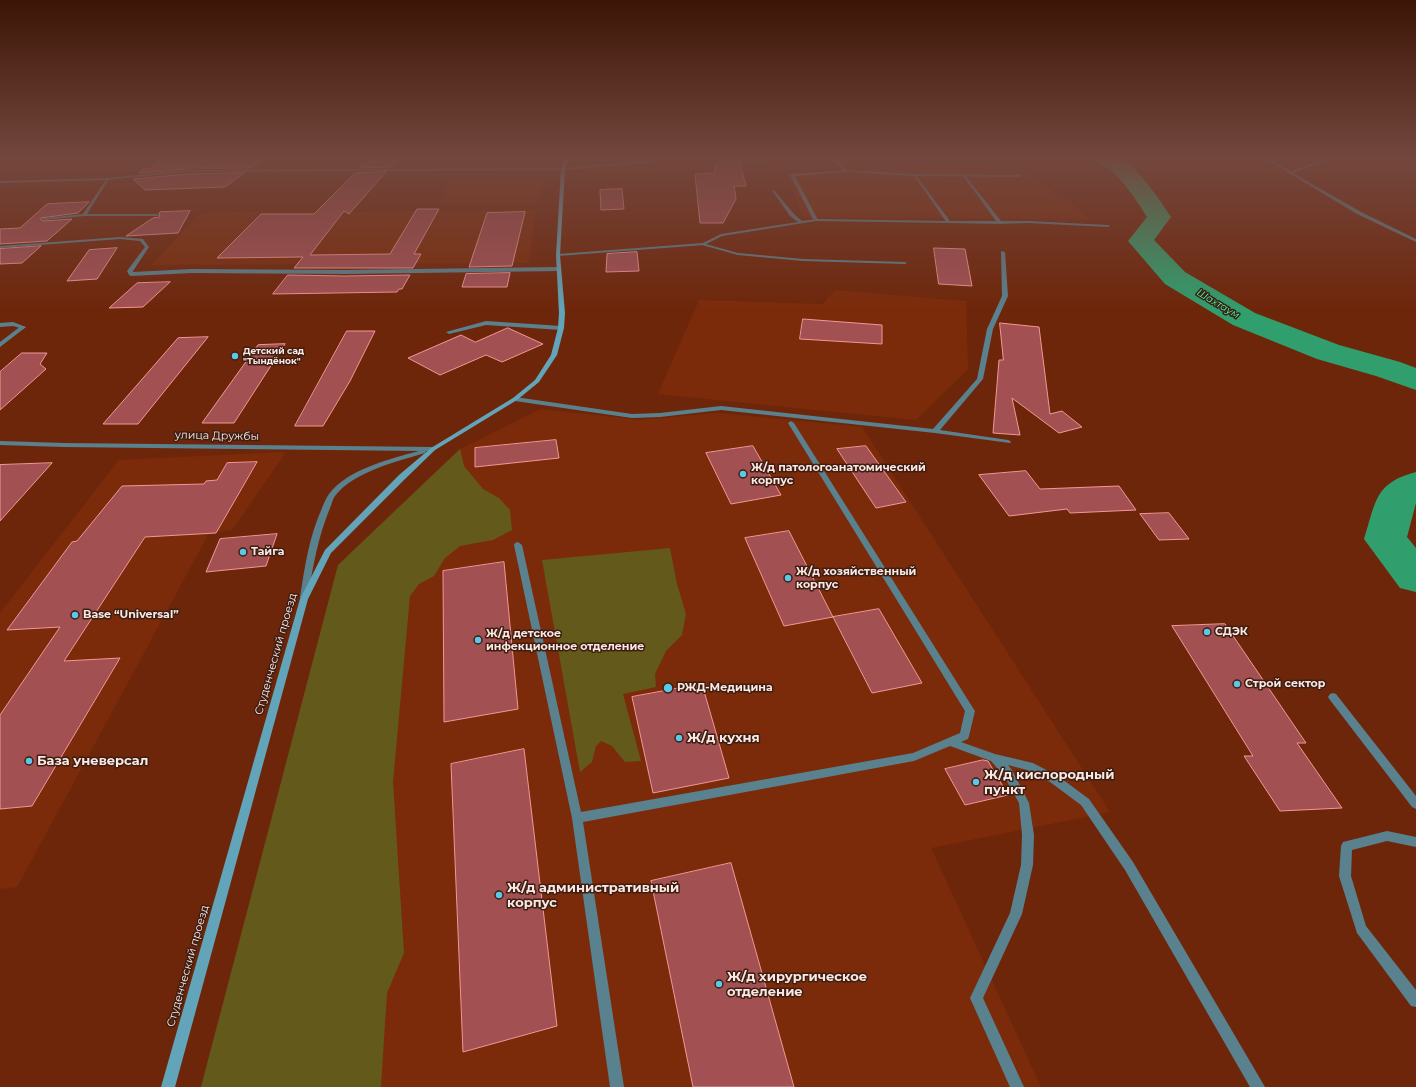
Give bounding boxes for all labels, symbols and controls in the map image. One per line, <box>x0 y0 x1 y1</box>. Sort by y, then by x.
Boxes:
water label: Шахтаум <box>1194 287 1242 321</box>
place label: Детский сад "Тындёнок" <box>243 346 304 367</box>
marker: Детский сад "Тындёнок" <box>230 351 240 361</box>
street label: улица Дружбы <box>175 429 259 443</box>
place label: Ж/д патологоанатомический корпус <box>751 461 926 487</box>
marker: Ж/д патологоанатомический корпус <box>738 469 748 479</box>
place label: Тайга <box>251 545 284 559</box>
marker: Тайга <box>238 547 248 557</box>
place label: Ж/д хозяйственный корпус <box>796 565 916 591</box>
marker: Ж/д хозяйственный корпус <box>783 573 793 583</box>
street label: Студенческий проезд <box>252 592 300 716</box>
place label: Base “Universal” <box>83 608 179 622</box>
marker: Base “Universal” <box>70 610 80 620</box>
place label: СДЭК <box>1215 625 1248 639</box>
place label: Ж/д детское инфекционное отделение <box>486 627 644 653</box>
marker: СДЭК <box>1202 627 1212 637</box>
marker: Ж/д детское инфекционное отделение <box>473 635 483 645</box>
place label: Строй сектор <box>1245 677 1325 691</box>
marker: Строй сектор <box>1232 679 1242 689</box>
place label: РЖД-Медицина <box>677 681 773 695</box>
marker: РЖД-Медицина <box>662 682 674 694</box>
place label: Ж/д кухня <box>687 730 760 746</box>
marker: Ж/д кухня <box>674 733 684 743</box>
place label: База уневерсал <box>37 753 148 769</box>
marker: База уневерсал <box>24 756 34 766</box>
place label: Ж/д кислородный пункт <box>984 767 1114 798</box>
marker: Ж/д кислородный пункт <box>971 777 981 787</box>
place label: Ж/д административный корпус <box>507 880 679 911</box>
marker: Ж/д административный корпус <box>494 890 504 900</box>
street label: Студенческий проезд <box>164 904 212 1028</box>
place label: Ж/д хирургическое отделение <box>727 969 867 1000</box>
marker: Ж/д хирургическое отделение <box>714 979 724 989</box>

